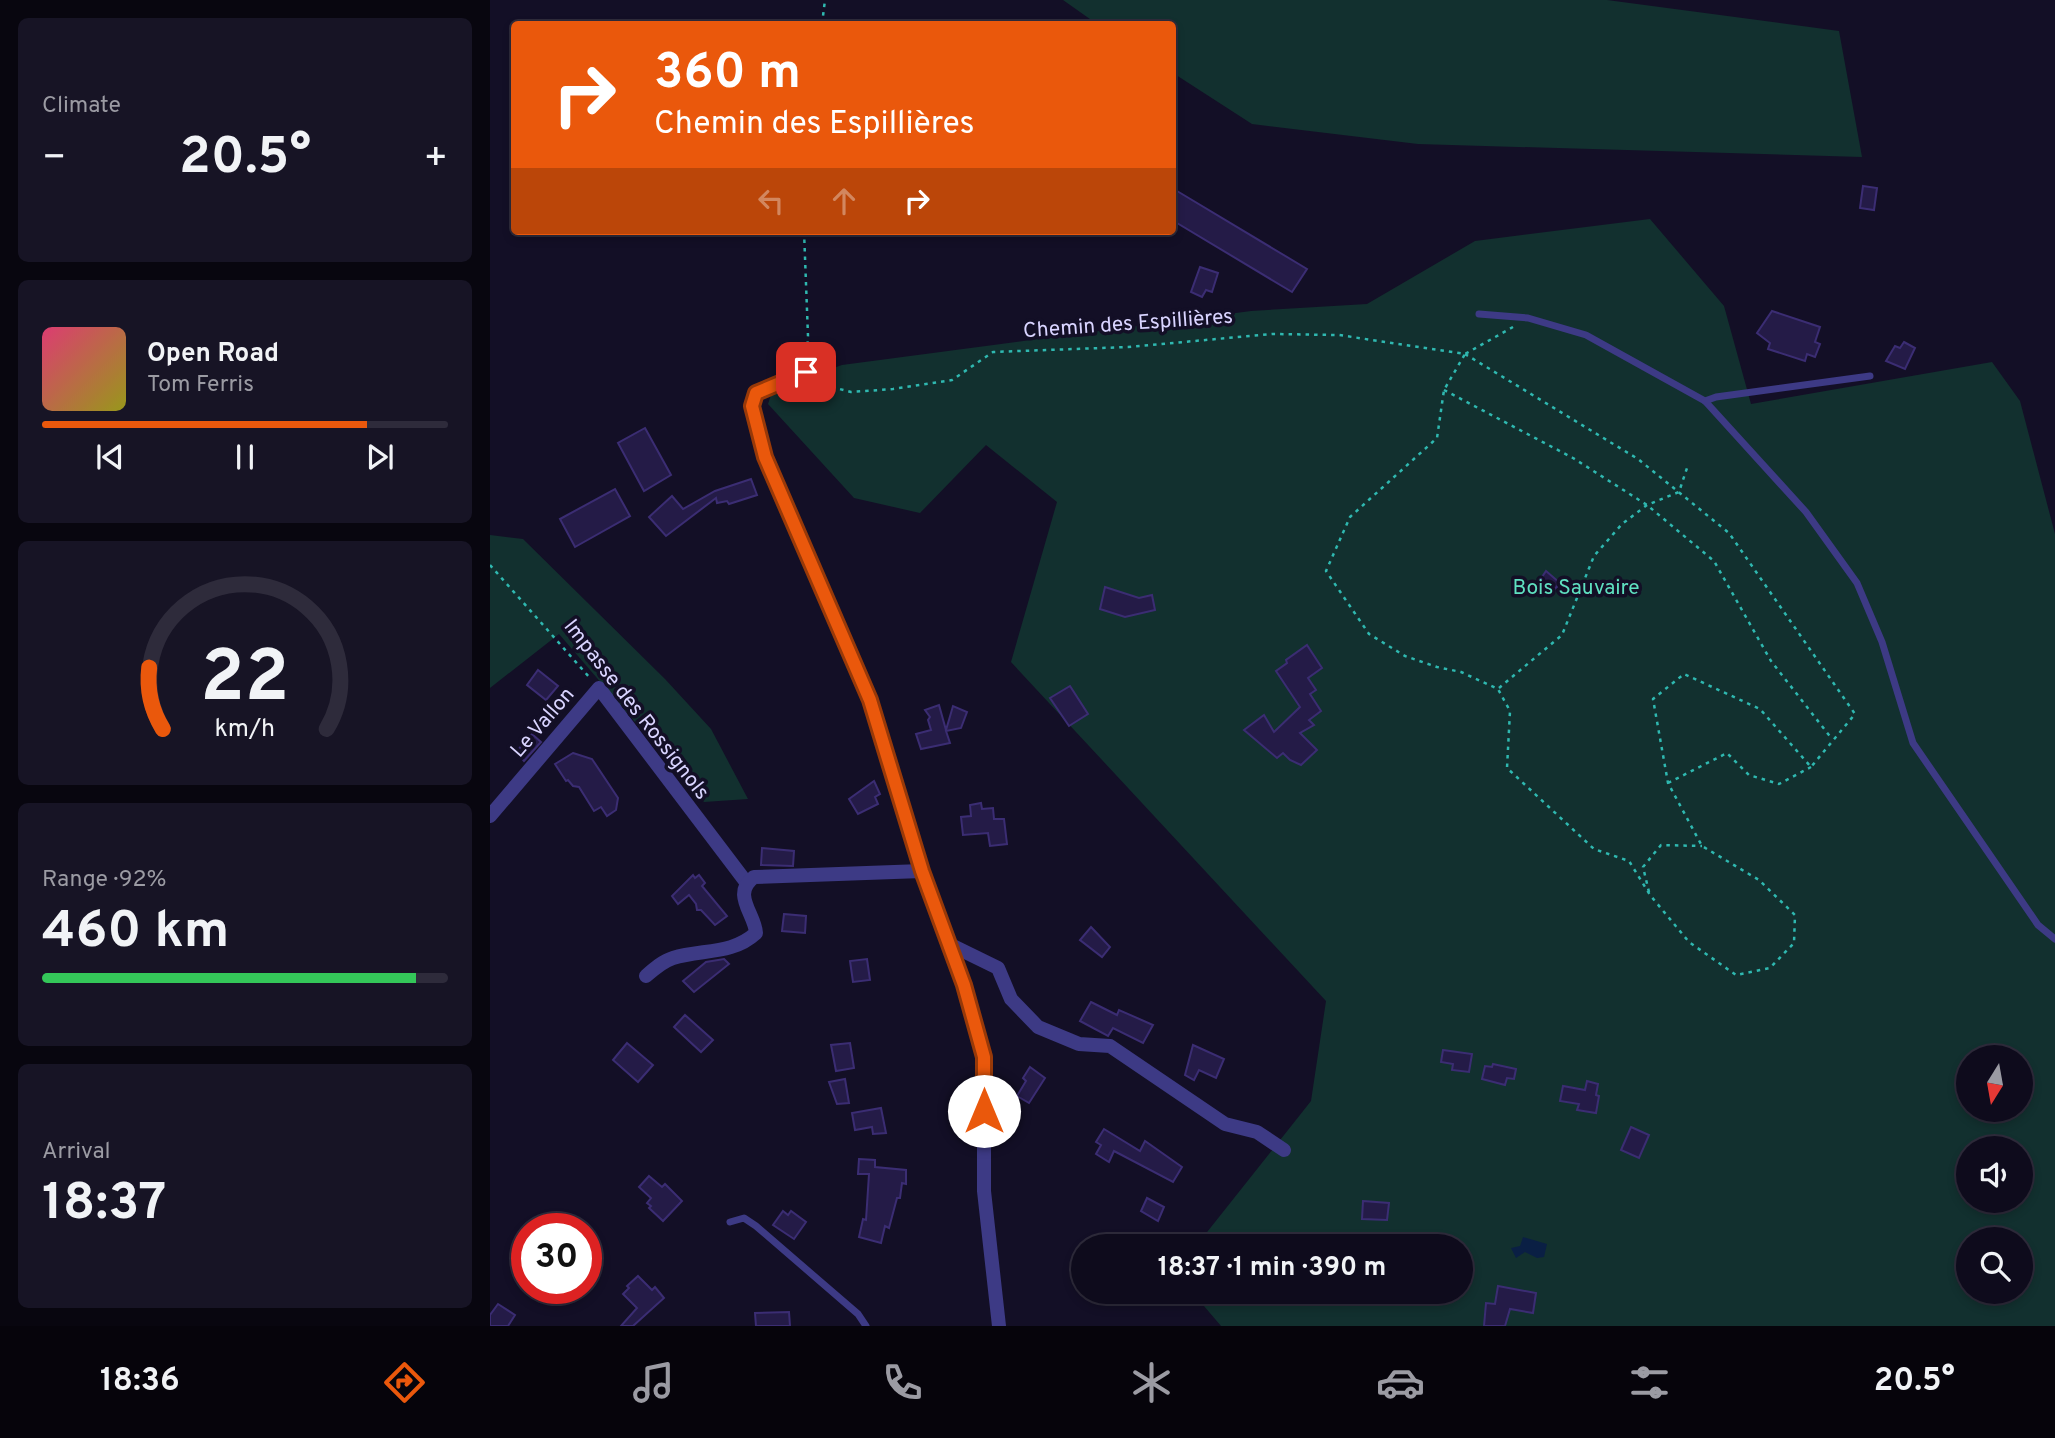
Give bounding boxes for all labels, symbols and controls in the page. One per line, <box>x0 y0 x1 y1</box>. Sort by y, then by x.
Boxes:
text: 360 m <box>654 44 801 106</box>
icon: right <box>539 49 630 140</box>
text: Climate <box>42 92 121 121</box>
text: Chemin des Espillières <box>654 105 974 145</box>
text: 20.5° <box>179 126 311 192</box>
text: − <box>42 135 67 184</box>
text: + <box>423 135 448 184</box>
icon: left <box>752 182 790 220</box>
icon: ahead <box>825 182 863 220</box>
icon: right <box>898 182 936 220</box>
street label: Chemin des Espillières <box>1022 304 1234 345</box>
text: Open Road <box>147 338 279 371</box>
pin <box>776 342 836 402</box>
icon: arrive <box>787 353 825 391</box>
text: Tom Ferris <box>147 371 254 400</box>
icon: previous <box>91 438 129 476</box>
icon: pause <box>226 438 264 476</box>
icon: next <box>361 438 399 476</box>
park label: Bois Sauvaire <box>1512 575 1640 602</box>
street label: Impasse des Rossignols <box>557 614 715 806</box>
text: 22 <box>200 635 290 727</box>
street label: Le Vallon <box>505 682 581 764</box>
text: km/h <box>215 714 275 746</box>
text: Range · 92% <box>42 866 167 895</box>
text: 460 km <box>42 900 229 966</box>
north arrow <box>1956 1045 2034 1122</box>
map controls <box>1956 1045 2033 1304</box>
position arrow <box>947 1074 1021 1148</box>
button: sound <box>1956 1136 2033 1213</box>
text: Arrival <box>42 1138 111 1167</box>
text: 18:37 <box>42 1172 166 1238</box>
speed limit sign: 30 <box>511 1213 602 1304</box>
button: search <box>1956 1227 2033 1304</box>
text: 18:37 · 1 min · 390 m <box>1158 1252 1386 1285</box>
icon: directions <box>380 1358 429 1407</box>
icon: music <box>629 1358 678 1407</box>
icon: phone <box>878 1358 927 1407</box>
icon: climate <box>1127 1358 1176 1407</box>
icon: car <box>1376 1358 1425 1407</box>
icon: filters <box>1625 1358 1674 1407</box>
text: 18:36 <box>100 1362 180 1402</box>
text: 20.5° <box>1874 1362 1955 1402</box>

